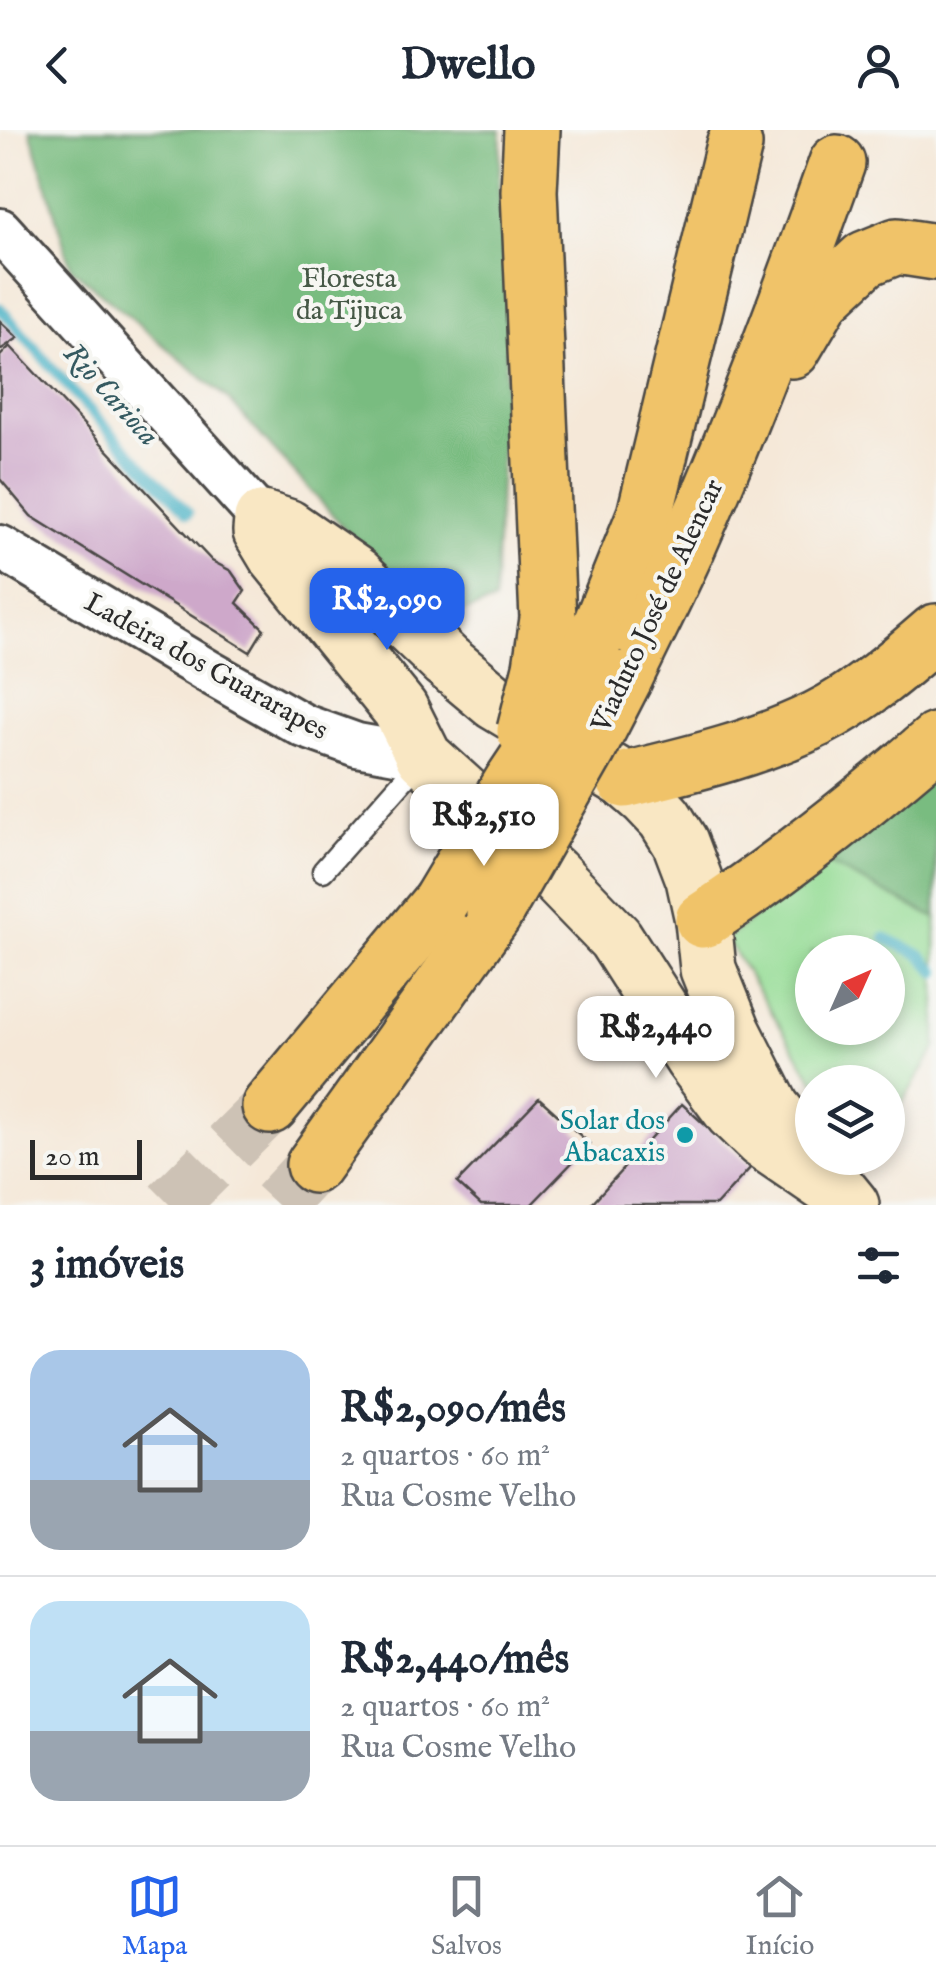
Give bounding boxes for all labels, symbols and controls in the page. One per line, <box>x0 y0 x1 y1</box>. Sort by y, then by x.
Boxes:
text: Dwello <box>401 37 535 94</box>
icon: back <box>30 38 85 93</box>
icon: person <box>851 38 906 93</box>
park label: Floresta da Tijuca <box>296 262 403 329</box>
water label: Rio Carioca <box>54 336 167 455</box>
street label: Viaduto José de Alencar <box>584 474 732 739</box>
pin: R$2,090 <box>295 568 479 653</box>
text: R$2,090 <box>332 580 442 621</box>
street label: Ladeira dos Guararapes <box>78 586 334 749</box>
pin: R$2,510 <box>392 784 576 869</box>
text: R$2,510 <box>432 796 536 837</box>
north arrow <box>795 935 905 1045</box>
map controls <box>795 935 905 1175</box>
pin: R$2,440 <box>564 996 748 1081</box>
text: R$2,440 <box>599 1008 713 1049</box>
button: layers <box>795 1065 905 1175</box>
place label: Solar dos Abacaxis <box>560 1104 665 1171</box>
marker: Solar dos Abacaxis <box>674 1124 696 1146</box>
scale bar <box>30 1135 142 1180</box>
text: 20 m <box>45 1140 100 1175</box>
icon: filters <box>851 1238 906 1293</box>
text: 3 imóveis <box>30 1239 184 1292</box>
text: R$2,090/mês <box>340 1383 566 1436</box>
icon: home <box>110 1390 230 1510</box>
text: 2 quartos · 60 m² <box>340 1436 550 1477</box>
text: Rua Cosme Velho <box>340 1477 576 1518</box>
text: R$2,440/mês <box>340 1634 569 1687</box>
icon: home <box>110 1641 230 1761</box>
text: 2 quartos · 60 m² <box>340 1687 550 1728</box>
text: Rua Cosme Velho <box>340 1728 576 1769</box>
tab: Mapa <box>122 1869 187 1964</box>
tab: Salvos <box>431 1869 502 1964</box>
tab: Início <box>745 1869 814 1964</box>

